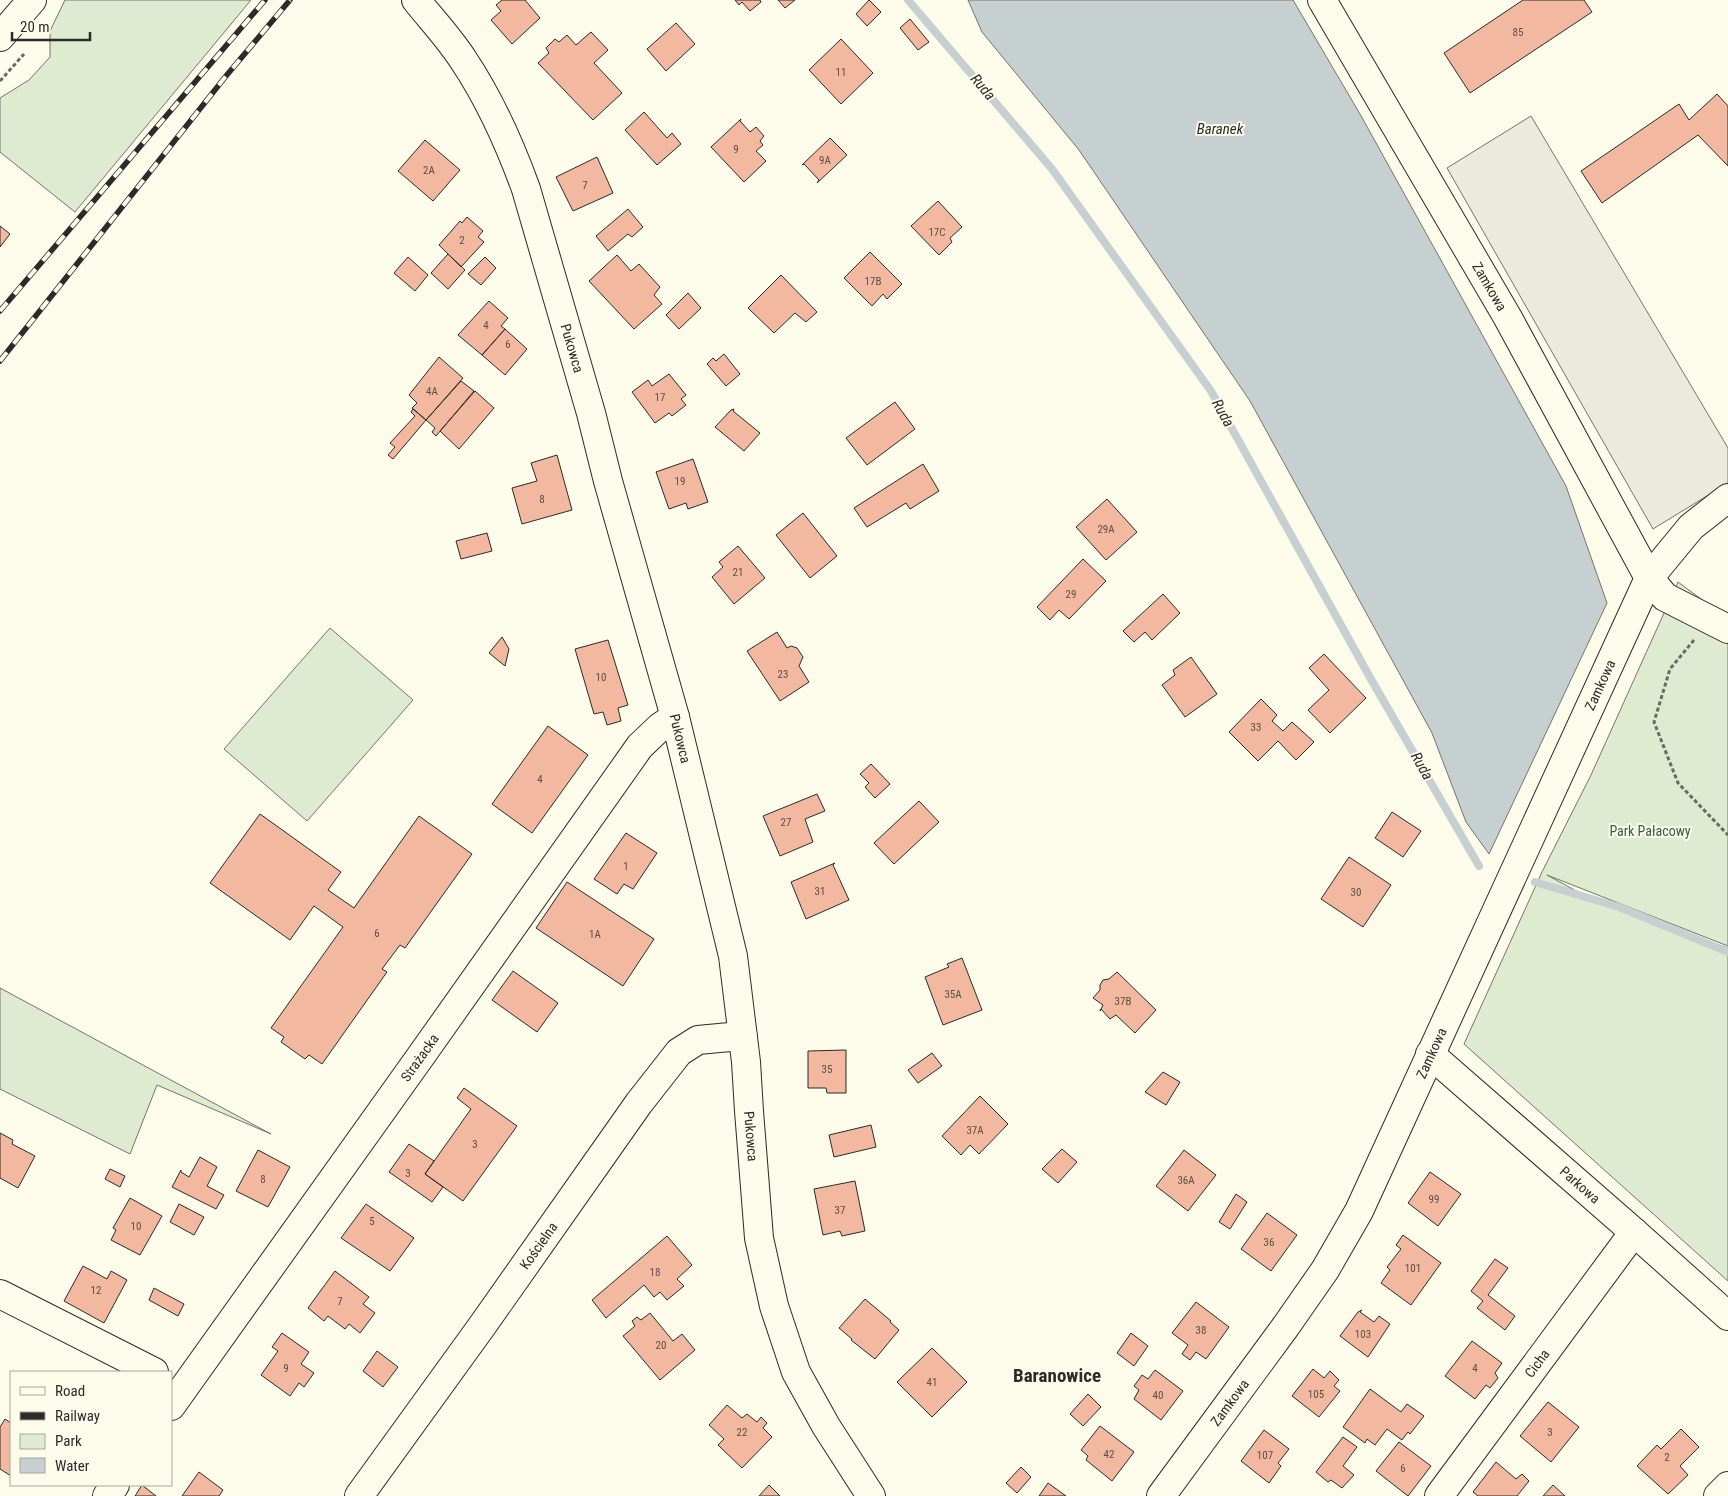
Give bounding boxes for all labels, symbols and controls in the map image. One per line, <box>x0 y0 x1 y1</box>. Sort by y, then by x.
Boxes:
scale bar <box>12 10 90 42</box>
text: 20 m <box>20 18 50 36</box>
house number: 85 <box>1513 26 1523 39</box>
house number: 11 <box>836 66 846 79</box>
water label: Ruda <box>967 70 999 104</box>
water label: Baranek <box>1197 120 1244 138</box>
house number: 9 <box>733 143 739 156</box>
house number: 9A <box>819 154 832 167</box>
house number: 2A <box>423 164 436 177</box>
house number: 7 <box>582 179 588 192</box>
house number: 17C <box>928 226 946 239</box>
house number: 2 <box>459 234 465 247</box>
street label: Zamkowa <box>1469 259 1510 314</box>
house number: 17B <box>865 275 881 288</box>
house number: 4 <box>483 319 489 332</box>
street label: Pukowca <box>558 322 587 375</box>
house number: 6 <box>505 338 511 351</box>
house number: 4A <box>426 385 439 398</box>
house number: 17 <box>655 391 665 404</box>
water label: Ruda <box>1208 396 1238 430</box>
house number: 19 <box>675 475 685 488</box>
house number: 8 <box>539 493 545 506</box>
house number: 29A <box>1097 523 1115 536</box>
house number: 21 <box>733 566 743 579</box>
house number: 29 <box>1066 588 1076 601</box>
street label: Zamkowa <box>1582 657 1618 713</box>
house number: 23 <box>778 668 788 681</box>
house number: 10 <box>596 671 606 684</box>
street label: Pukowca <box>667 712 694 765</box>
house number: 33 <box>1251 721 1261 734</box>
water label: Ruda <box>1407 749 1437 783</box>
house number: 4 <box>537 773 543 786</box>
house number: 27 <box>781 816 791 829</box>
park label: Park Pałacowy <box>1609 823 1691 839</box>
house number: 1 <box>623 860 629 873</box>
house number: 31 <box>815 885 825 898</box>
house number: 30 <box>1351 886 1361 899</box>
house number: 6 <box>374 927 380 940</box>
house number: 1A <box>589 928 602 941</box>
house number: 35A <box>944 988 962 1001</box>
house number: 37B <box>1115 995 1131 1008</box>
street label: Zamkowa <box>1413 1025 1450 1081</box>
street label: Strażacka <box>397 1031 442 1084</box>
house number: 35 <box>822 1063 832 1076</box>
street label: Pukowca <box>741 1111 761 1162</box>
house number: 37A <box>966 1124 984 1137</box>
house number: 3 <box>472 1138 478 1151</box>
street label: Parkowa <box>1557 1163 1603 1207</box>
house number: 3 <box>405 1167 411 1180</box>
house number: 8 <box>260 1173 266 1186</box>
house number: 36A <box>1177 1174 1195 1187</box>
house number: 99 <box>1429 1193 1439 1206</box>
house number: 37 <box>835 1204 845 1217</box>
house number: 5 <box>369 1215 375 1228</box>
street label: Kościelna <box>516 1219 561 1272</box>
house number: 10 <box>131 1220 141 1233</box>
house number: 36 <box>1264 1236 1274 1249</box>
house number: 101 <box>1405 1262 1421 1275</box>
house number: 18 <box>650 1266 660 1279</box>
house number: 12 <box>91 1284 101 1297</box>
house number: 7 <box>337 1295 343 1308</box>
house number: 38 <box>1196 1324 1206 1337</box>
house number: 103 <box>1355 1328 1371 1341</box>
house number: 20 <box>656 1339 666 1352</box>
street label: Cicha <box>1521 1346 1553 1381</box>
house number: 9 <box>283 1362 289 1375</box>
house number: 4 <box>1472 1362 1478 1375</box>
district label: Baranowice <box>1013 1364 1101 1387</box>
legend <box>10 1371 172 1486</box>
house number: 41 <box>927 1376 937 1389</box>
street label: Zamkowa <box>1207 1376 1252 1429</box>
text: Road <box>55 1382 85 1400</box>
house number: 105 <box>1308 1388 1324 1401</box>
house number: 40 <box>1153 1389 1163 1402</box>
text: Railway <box>55 1407 100 1425</box>
house number: 22 <box>737 1426 747 1439</box>
house number: 3 <box>1547 1426 1553 1439</box>
text: Park <box>55 1432 82 1450</box>
house number: 42 <box>1104 1448 1114 1461</box>
house number: 107 <box>1257 1449 1273 1462</box>
house number: 2 <box>1664 1451 1670 1464</box>
text: Water <box>55 1457 90 1475</box>
house number: 6 <box>1400 1462 1406 1475</box>

